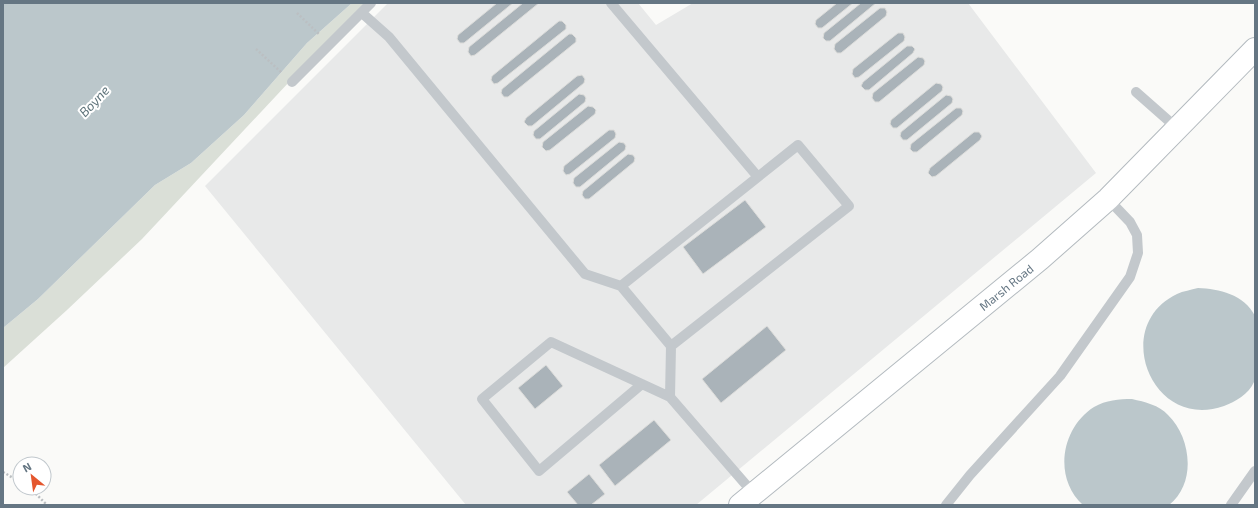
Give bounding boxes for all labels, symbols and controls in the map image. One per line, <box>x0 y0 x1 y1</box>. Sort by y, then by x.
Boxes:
water label: Boyne <box>76 82 112 120</box>
street label: Marsh Road <box>976 261 1036 313</box>
north arrow <box>12 456 52 496</box>
text: N <box>20 459 34 474</box>

